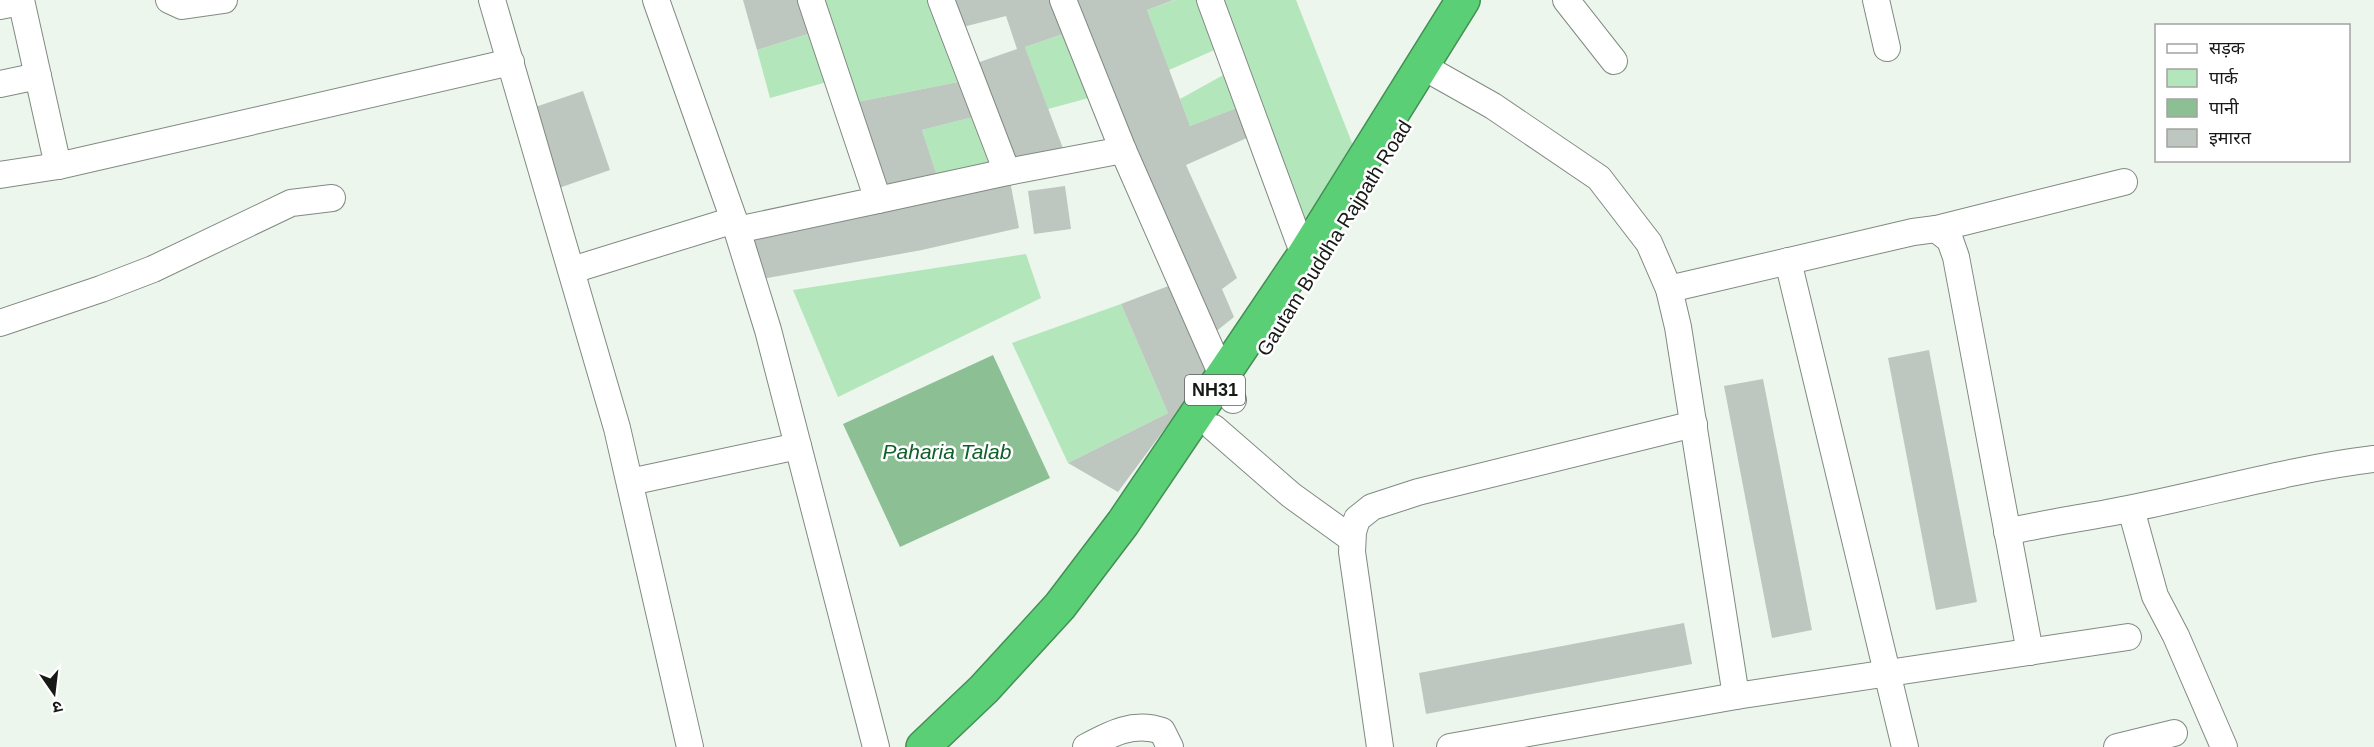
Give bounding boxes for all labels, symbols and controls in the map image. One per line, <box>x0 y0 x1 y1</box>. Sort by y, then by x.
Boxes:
legend <box>2155 24 2350 162</box>
text: सड़क <box>2209 38 2246 58</box>
text: पार्क <box>2209 67 2239 88</box>
text: पानी <box>2209 98 2239 118</box>
street label: Gautam Buddha Rajpath Road <box>1252 116 1416 360</box>
text: इमारत <box>2209 128 2252 148</box>
road number: NH31 <box>1185 375 1245 405</box>
water label: Paharia Talab <box>883 440 1012 463</box>
north arrow <box>24 663 84 723</box>
text: उ <box>50 698 64 717</box>

